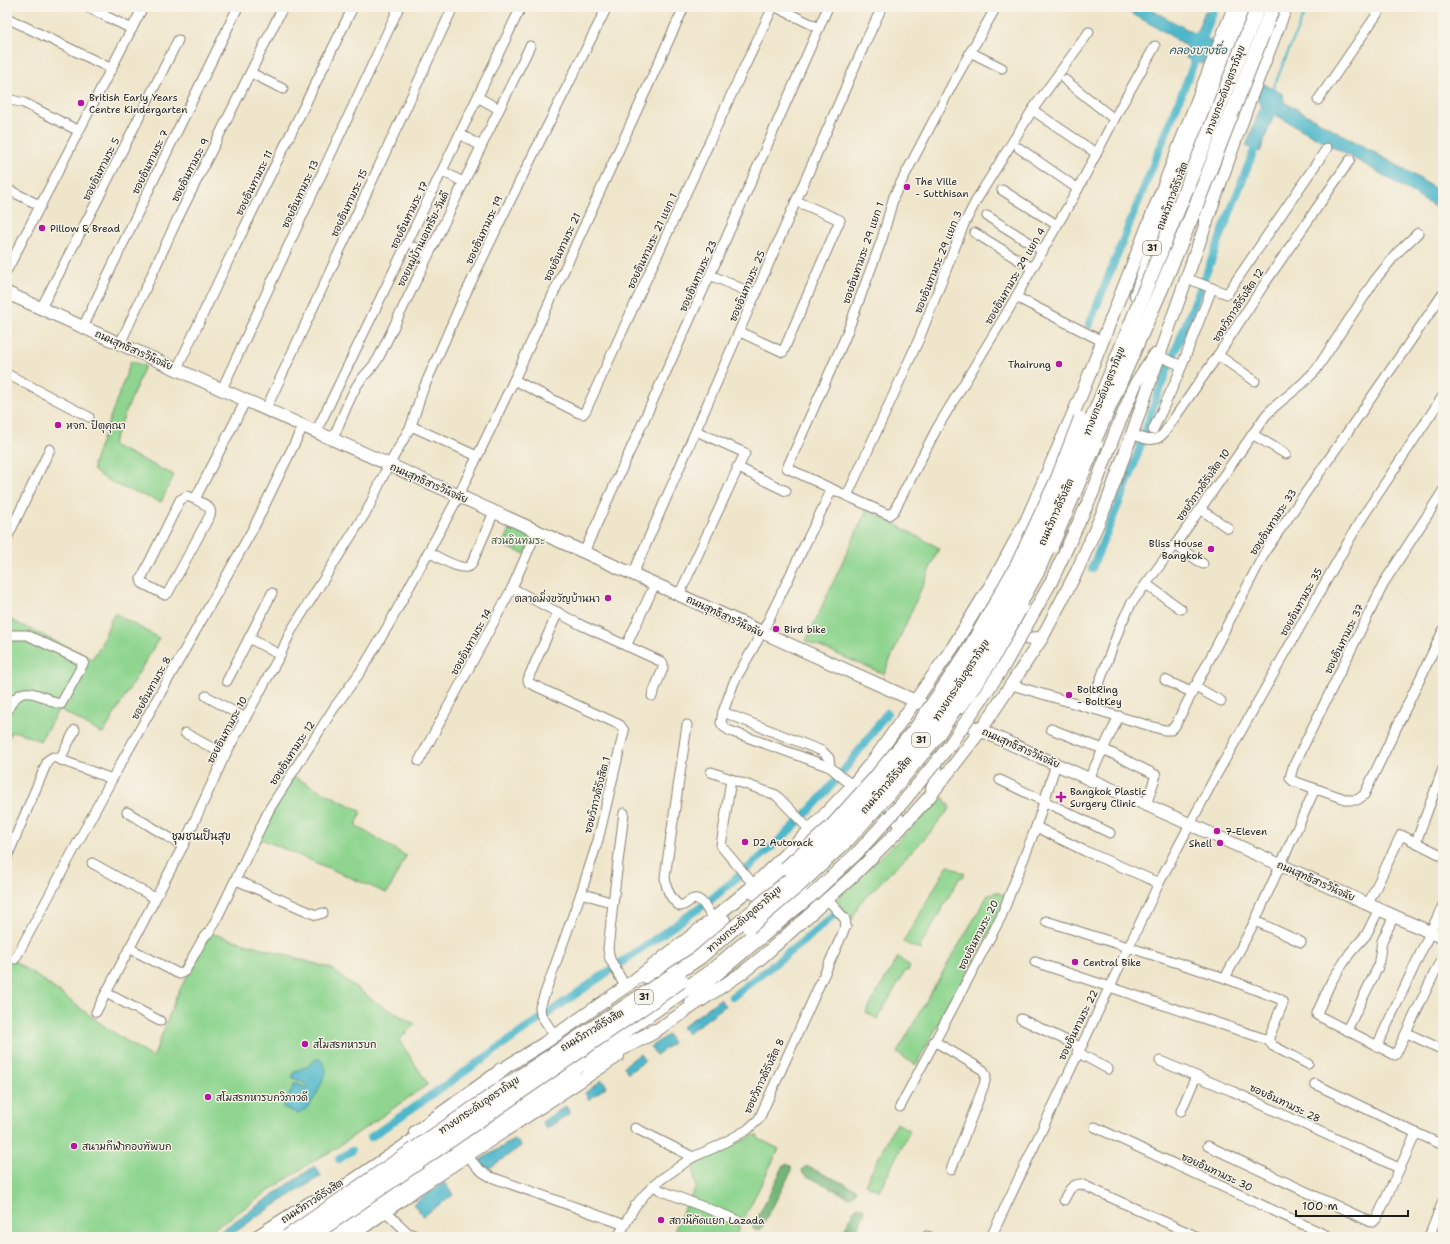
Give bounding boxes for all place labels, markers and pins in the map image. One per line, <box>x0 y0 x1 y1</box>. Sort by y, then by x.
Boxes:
place label: British Early Years Centre Kindergarten <box>89 91 187 116</box>
marker: British Early Years Centre Kindergarten <box>76 98 86 108</box>
place label: The Ville - Sutthisan <box>915 175 969 200</box>
marker: The Ville - Sutthisan <box>902 182 912 192</box>
place label: Pillow & Bread <box>50 222 121 235</box>
marker: Pillow & Bread <box>37 223 47 233</box>
place label: Thairung <box>1008 358 1051 371</box>
marker: Thairung <box>1054 359 1064 369</box>
place label: หจก. ปิตุคุณา <box>66 419 126 434</box>
marker: หจก. ปิตุคุณา <box>53 420 63 430</box>
place label: Bliss House Bangkok <box>1149 537 1203 562</box>
marker: Bliss House Bangkok <box>1206 544 1216 554</box>
place label: ตลาดมิ่งขวัญบ้านนา <box>515 589 600 605</box>
marker: ตลาดมิ่งขวัญบ้านนา <box>603 593 613 603</box>
place label: Bird bike <box>784 623 827 636</box>
marker: Bird bike <box>771 624 781 634</box>
place label: BoltRing - BoltKey <box>1077 683 1122 708</box>
marker: BoltRing - BoltKey <box>1064 690 1074 700</box>
place label: Bangkok Plastic Surgery Clinic <box>1070 785 1146 810</box>
marker: Bangkok Plastic Surgery Clinic <box>1055 791 1067 803</box>
place label: 7-Eleven <box>1225 825 1267 838</box>
marker: 7-Eleven <box>1212 826 1222 836</box>
place label: D2 Autorack <box>753 836 814 849</box>
marker: D2 Autorack <box>740 837 750 847</box>
place label: Shell <box>1189 837 1212 850</box>
marker: Shell <box>1215 838 1225 848</box>
place label: Central Bike <box>1083 956 1141 969</box>
marker: Central Bike <box>1070 957 1080 967</box>
place label: สโมสรทหารบก <box>313 1038 376 1051</box>
marker: สโมสรทหารบก <box>300 1039 310 1049</box>
place label: สโมสรทหารบกวิภาวดี <box>216 1091 308 1104</box>
marker: สโมสรทหารบกวิภาวดี <box>203 1092 213 1102</box>
place label: สนามกีฬากองทัพบก <box>82 1140 171 1153</box>
marker: สนามกีฬากองทัพบก <box>69 1141 79 1151</box>
place label: สถานีคัดแยก Lazada <box>669 1214 765 1227</box>
marker: สถานีคัดแยก Lazada <box>656 1215 666 1225</box>

